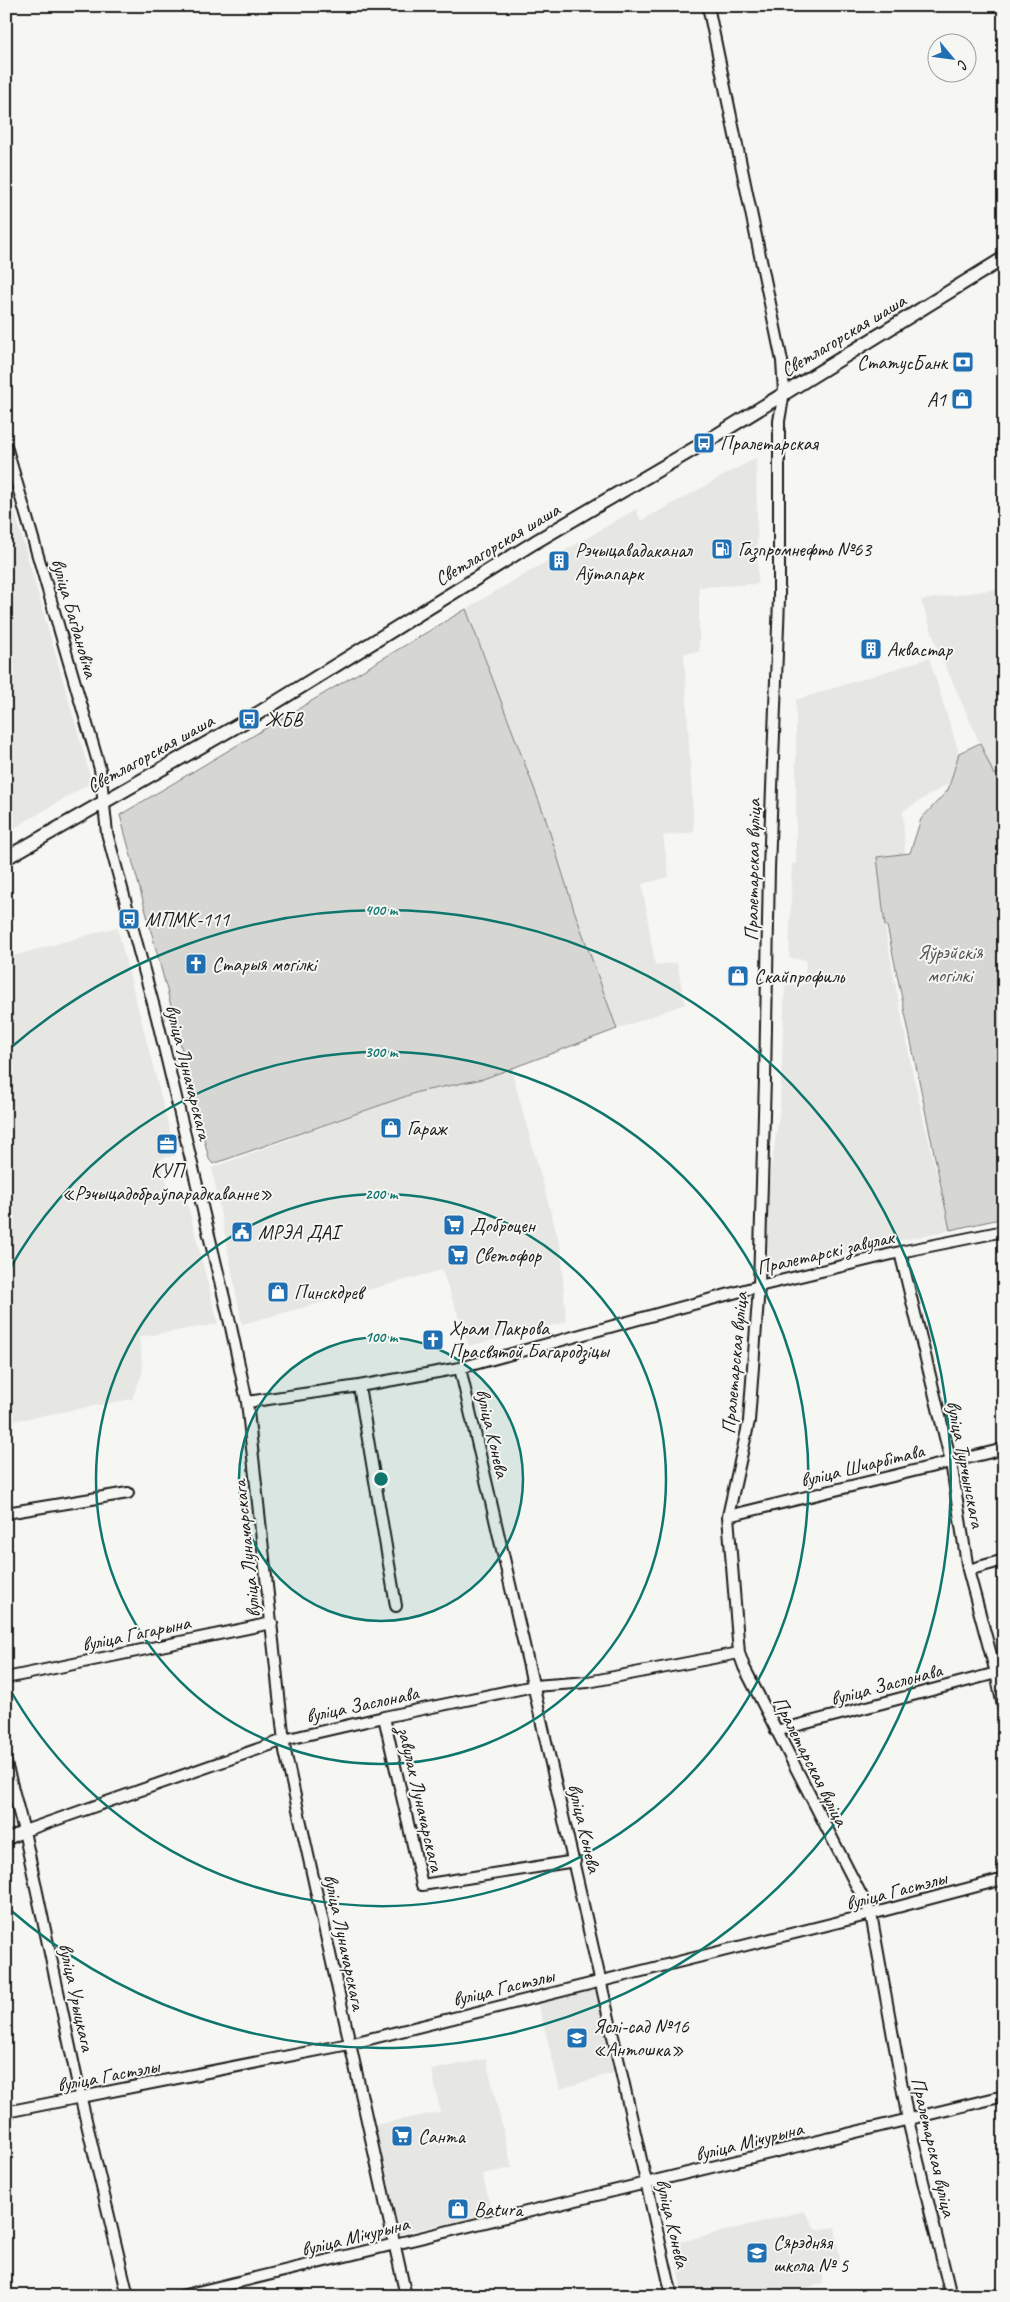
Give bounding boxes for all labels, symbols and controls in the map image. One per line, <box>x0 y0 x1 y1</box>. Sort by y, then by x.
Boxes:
north arrow <box>928 32 978 82</box>
text: С <box>953 57 972 73</box>
street label: Светлагорская шаша <box>776 288 912 383</box>
place label: СтатусБанк <box>857 350 949 375</box>
bank icon: СтатусБанк <box>951 350 975 374</box>
place label: A1 <box>927 387 947 412</box>
shop icon: A1 <box>950 387 974 411</box>
bus stop icon: Пралетарская <box>692 431 716 455</box>
place label: Пралетарская <box>720 431 819 456</box>
street label: Светлагорская шаша <box>430 497 566 592</box>
fuel station icon: Газпромнефть №63 <box>710 537 734 561</box>
place label: Газпромнефть №63 <box>738 537 873 563</box>
place label: Рэчыцавадаканал Аўтапарк <box>575 538 693 586</box>
building icon: Рэчыцавадаканал Аўтапарк <box>547 549 571 573</box>
street label: вуліца Багдановіча <box>46 556 104 682</box>
building icon: Аквастар <box>859 637 883 661</box>
place label: Аквастар <box>887 637 953 662</box>
bus stop icon: ЖБВ <box>237 707 261 731</box>
place label: ЖБВ <box>265 707 304 732</box>
street label: Светлагорская шаша <box>82 708 219 799</box>
street label: Пралетарская вуліца <box>739 798 766 941</box>
text: 400 m <box>365 901 399 920</box>
bus stop icon: МПМК-111 <box>117 907 141 931</box>
place label: МПМК-111 <box>145 907 230 932</box>
park label: Яўрэйскія могілкі <box>917 940 983 988</box>
church icon: Старыя могілкі <box>184 952 208 976</box>
place label: Старыя могілкі <box>212 952 319 977</box>
shop icon: Скайпрофиль <box>726 964 750 988</box>
place label: Скайпрофиль <box>754 964 846 989</box>
street label: вуліца Луначарскага <box>160 1002 218 1144</box>
text: 300 m <box>365 1043 399 1062</box>
shop icon: Гараж <box>379 1116 403 1140</box>
place label: Гараж <box>407 1116 448 1141</box>
office icon: КУП «Рэчыцадобраўпарадкаванне» <box>155 1132 179 1156</box>
place label: КУП «Рэчыцадобраўпарадкаванне» <box>62 1158 272 1206</box>
text: 200 m <box>365 1185 399 1204</box>
supermarket icon: Доброцен <box>442 1213 466 1237</box>
place label: Доброцен <box>470 1213 537 1238</box>
public building icon: МРЭА ДАІ <box>230 1220 254 1244</box>
place label: МРЭА ДАІ <box>258 1220 344 1245</box>
street label: Пралетарскі завулак <box>754 1224 898 1281</box>
supermarket icon: Светофор <box>446 1243 470 1267</box>
place label: Светофор <box>474 1243 543 1268</box>
shop icon: Пинскдрев <box>266 1280 290 1304</box>
place label: Пинскдрев <box>294 1280 367 1305</box>
street label: Пралетарская вуліца <box>716 1290 753 1435</box>
place label: Храм Пакрова Прасвятой Багародзіцы <box>449 1316 610 1365</box>
text: 100 m <box>365 1328 399 1347</box>
church icon: Храм Пакрова Прасвятой Багародзіцы <box>421 1328 445 1352</box>
street label: вуліца Конева <box>470 1386 515 1481</box>
street label: вуліца Турчынскага <box>941 1398 990 1532</box>
street label: вуліца Шчарбітава <box>798 1438 928 1493</box>
centre of rings <box>372 1470 390 1488</box>
street label: вуліца Луначарскага <box>227 1477 266 1619</box>
street label: вуліца Гагарына <box>80 1610 194 1657</box>
street label: вуліца Заслонава <box>828 1657 947 1711</box>
street label: вуліца Заслонава <box>304 1680 423 1729</box>
street label: Пралетарская вуліца <box>767 1692 855 1831</box>
street label: завулак Луначарскага <box>390 1722 450 1876</box>
street label: вуліца Конева <box>562 1781 607 1876</box>
street label: вуліца Гастэлы <box>843 1865 951 1916</box>
street label: вуліца Луначарскага <box>318 1872 371 2014</box>
street label: вуліца Урыцкага <box>53 1941 101 2055</box>
street label: вуліца Гастэлы <box>450 1962 558 2012</box>
place label: Яслі-сад №16 «Антошка» <box>593 2014 690 2062</box>
school or university icon: Яслі-сад №16 «Антошка» <box>565 2026 589 2050</box>
street label: вуліца Гастэлы <box>55 2053 163 2098</box>
street label: Пралетарская вуліца <box>905 2075 962 2220</box>
street label: вуліца Мічурына <box>692 2116 807 2167</box>
supermarket icon: Санта <box>390 2124 414 2148</box>
place label: Санта <box>418 2124 467 2149</box>
street label: вуліца Конева <box>650 2176 695 2271</box>
shop icon: Batura <box>446 2197 470 2221</box>
place label: Batura <box>474 2197 524 2222</box>
street label: вуліца Мічурына <box>298 2211 413 2262</box>
place label: Сярэдняя школа № 5 <box>773 2230 849 2278</box>
school or university icon: Сярэдняя школа № 5 <box>745 2241 769 2265</box>

